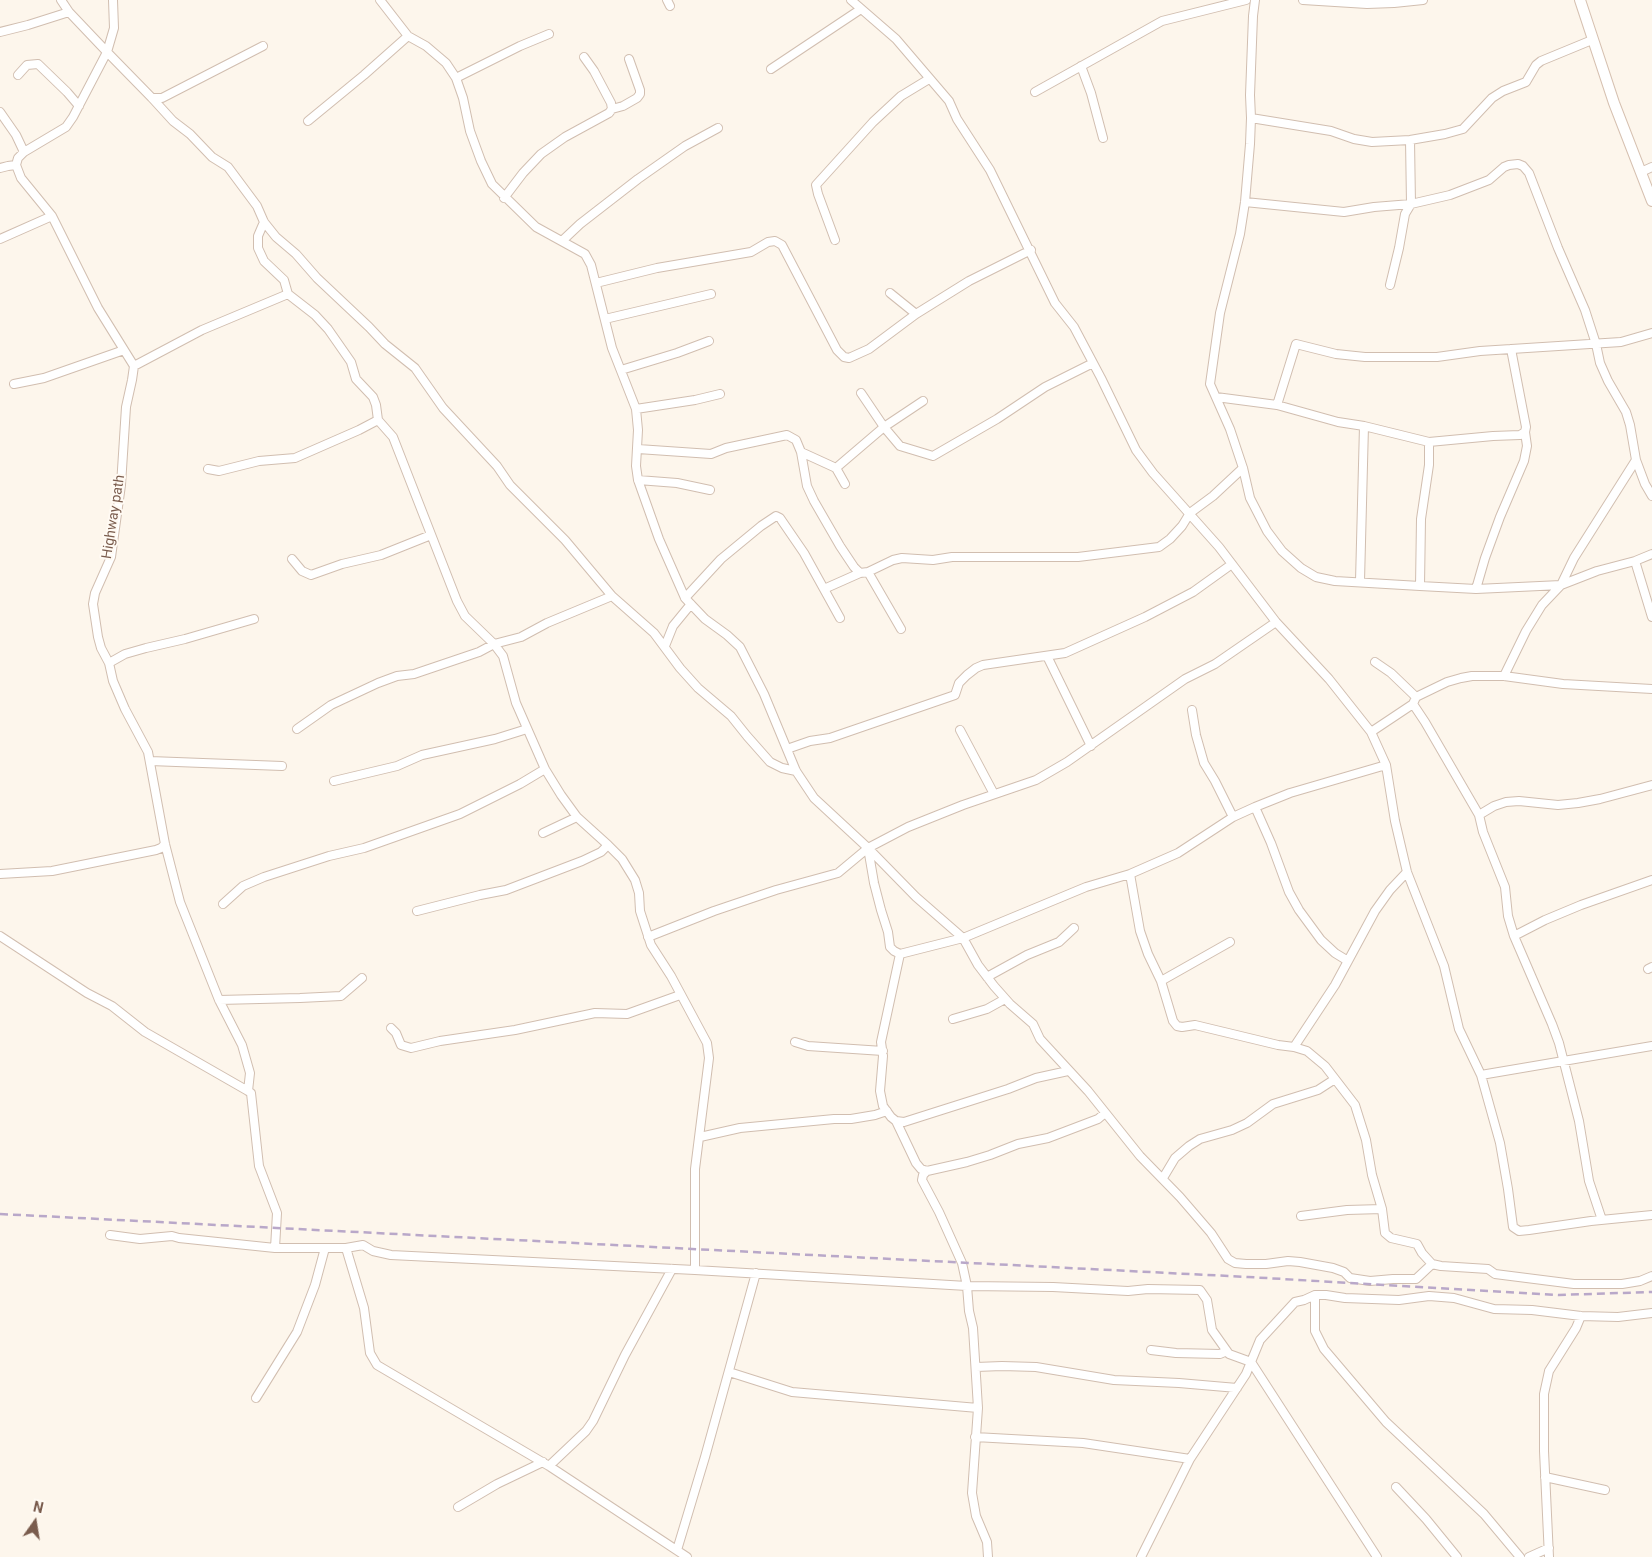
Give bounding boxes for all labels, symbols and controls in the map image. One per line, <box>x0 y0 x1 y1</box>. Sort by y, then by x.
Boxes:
street label: Highway path <box>99 474 129 560</box>
north arrow <box>10 1497 60 1547</box>
text: N <box>32 1498 45 1516</box>

